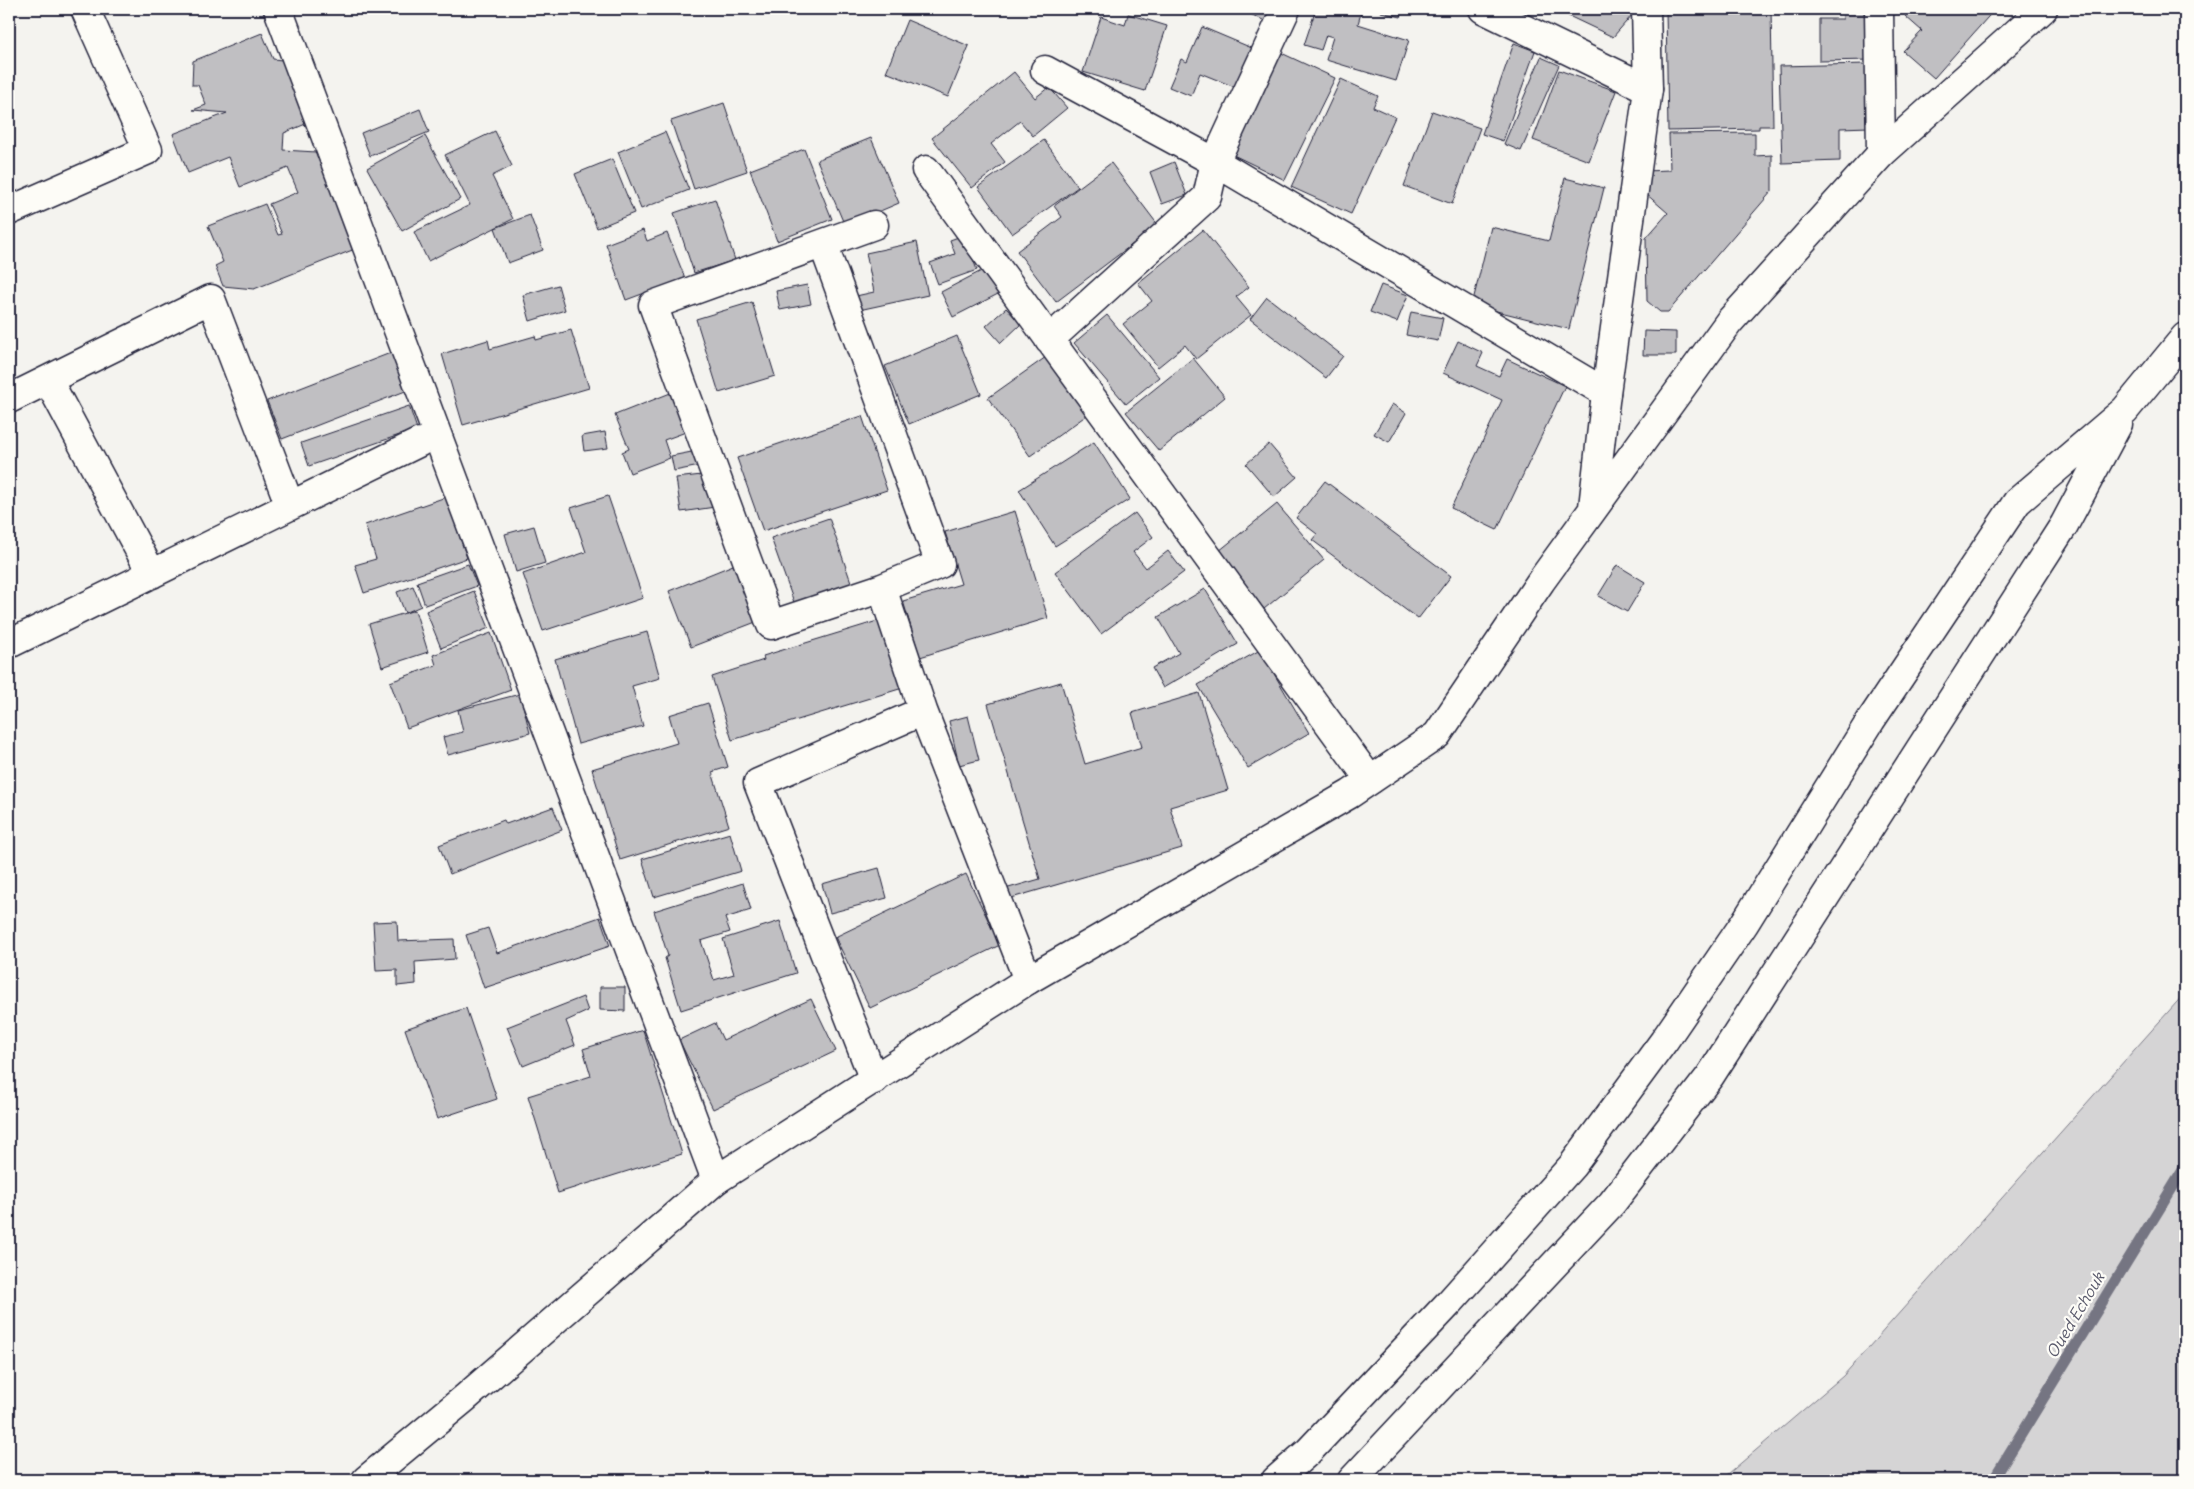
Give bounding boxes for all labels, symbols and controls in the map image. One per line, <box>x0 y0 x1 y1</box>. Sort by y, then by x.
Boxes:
water label: Oued Echouk <box>2042 1267 2109 1362</box>

